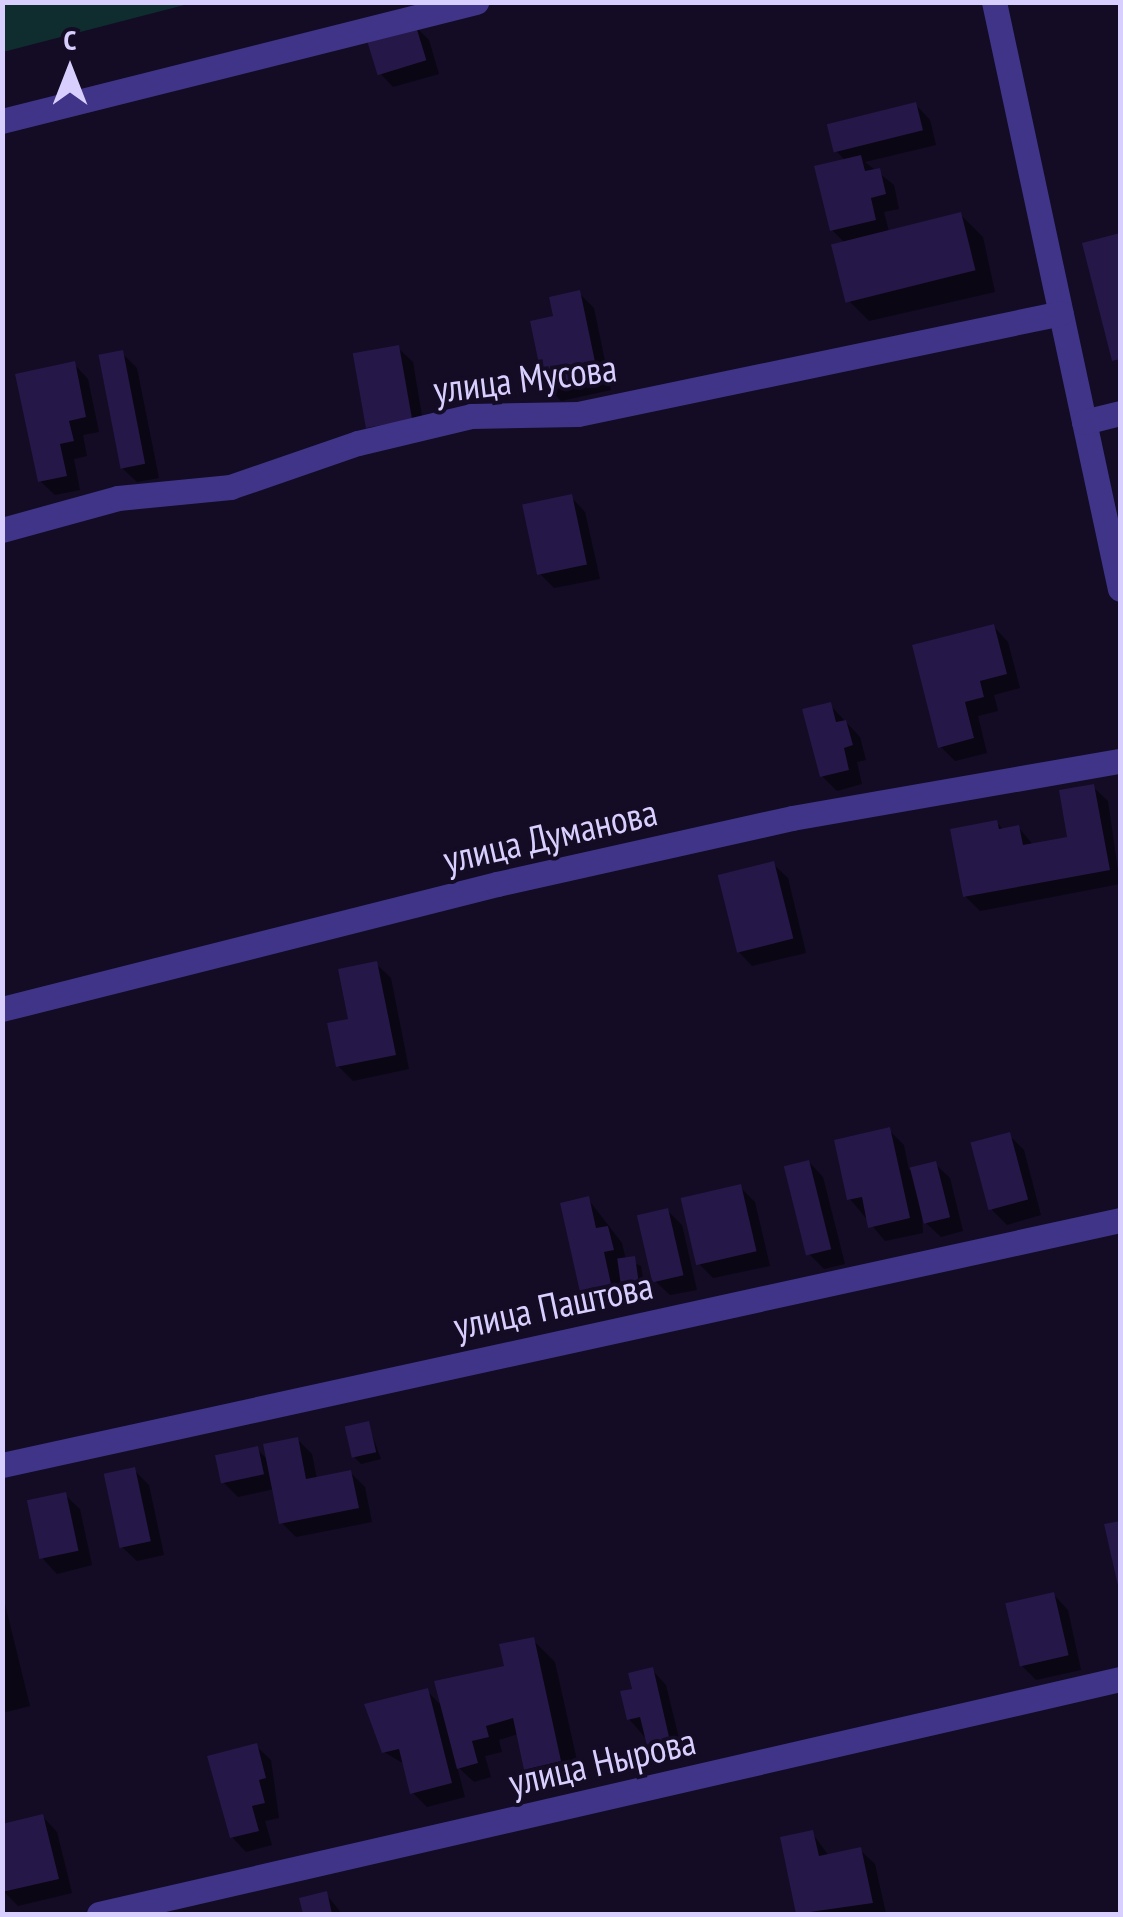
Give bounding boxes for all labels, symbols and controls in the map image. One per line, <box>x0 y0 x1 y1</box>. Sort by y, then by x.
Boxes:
north arrow <box>20 20 120 120</box>
text: С <box>64 21 76 58</box>
street label: улица Мусова <box>431 344 619 412</box>
street label: улица Думанова <box>438 788 662 882</box>
street label: улица Паштова <box>449 1262 657 1348</box>
street label: улица Нырова <box>504 1717 700 1805</box>

